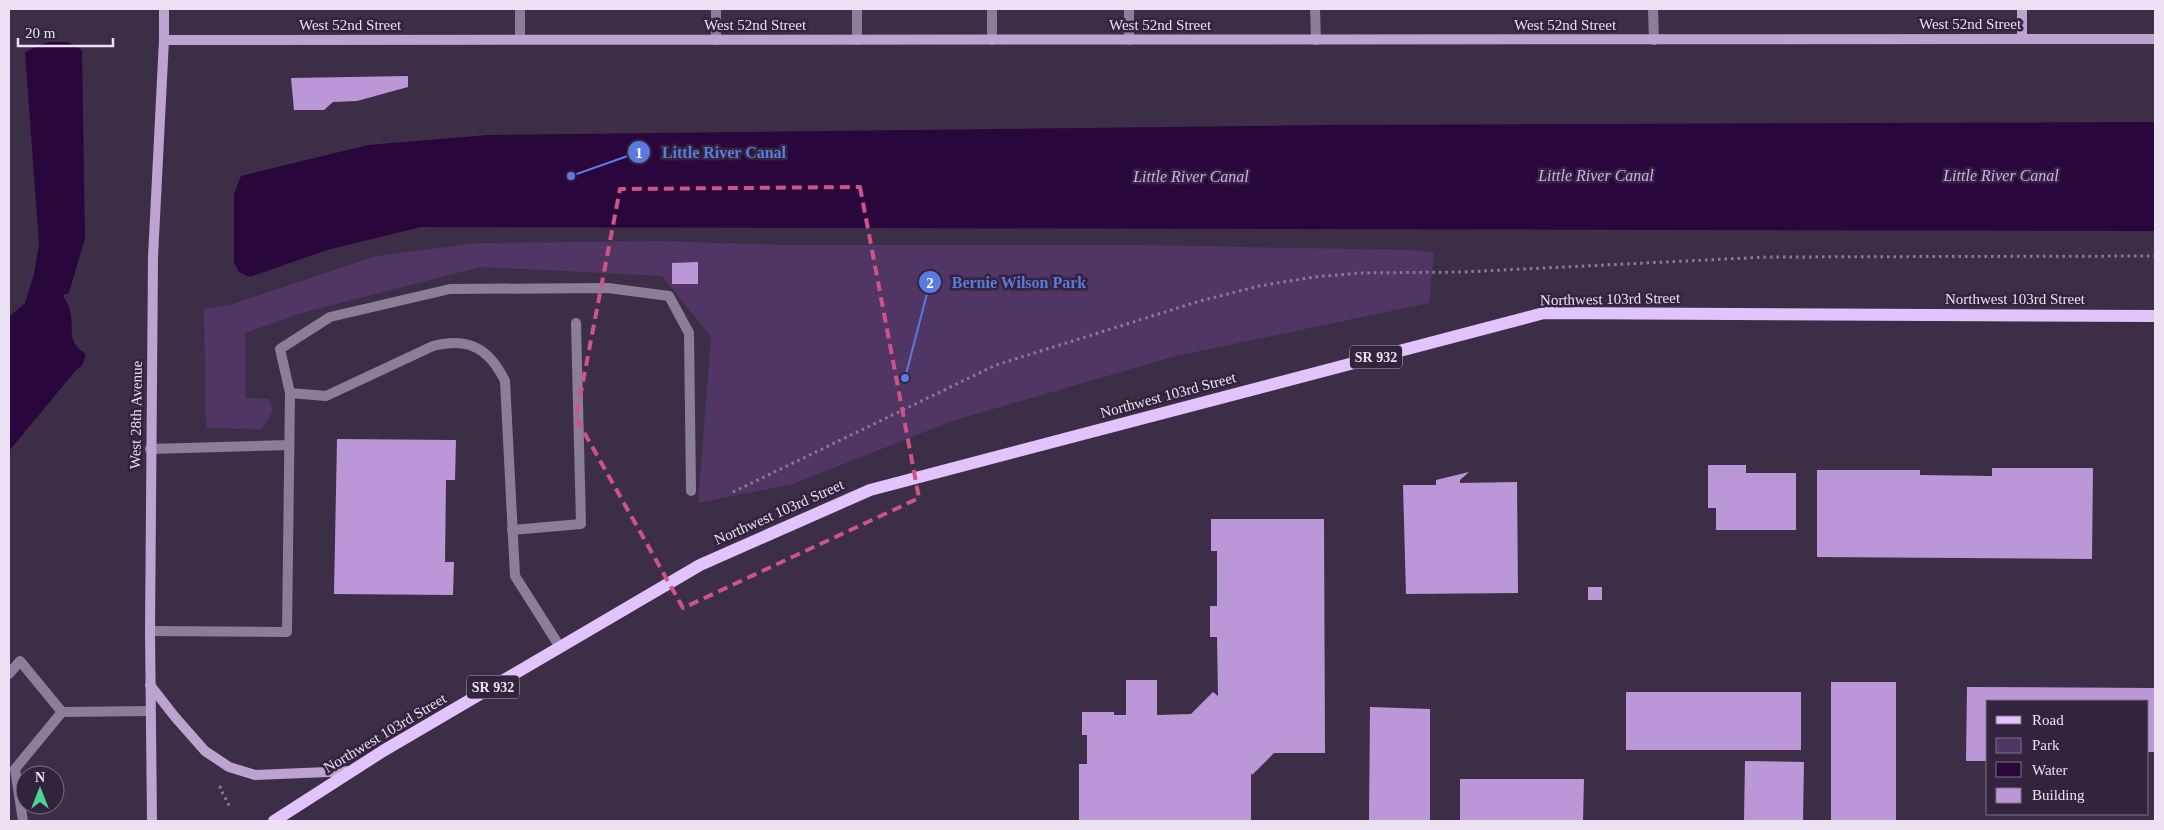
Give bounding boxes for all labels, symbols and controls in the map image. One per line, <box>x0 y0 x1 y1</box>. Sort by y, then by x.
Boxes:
scale bar <box>18 15 112 47</box>
street label: West 52nd Street <box>1919 16 2022 32</box>
street label: West 52nd Street <box>299 17 402 33</box>
street label: West 52nd Street <box>704 17 807 33</box>
street label: West 52nd Street <box>1109 17 1212 33</box>
street label: West 52nd Street <box>1514 17 1617 33</box>
text: 20 m <box>25 25 56 41</box>
callout: Little River Canal <box>627 137 796 168</box>
text: Little River Canal <box>662 144 787 161</box>
text: 1 <box>635 145 643 161</box>
water label: Little River Canal <box>1537 167 1654 184</box>
water label: Little River Canal <box>1942 167 2059 184</box>
water label: Little River Canal <box>1132 168 1249 185</box>
callout: Bernie Wilson Park <box>917 267 1097 298</box>
text: Bernie Wilson Park <box>952 274 1086 291</box>
text: 2 <box>926 275 934 291</box>
street label: Northwest 103rd Street <box>1540 290 1681 308</box>
street label: Northwest 103rd Street <box>1945 291 2086 307</box>
road number: SR 932 <box>1350 346 1402 368</box>
street label: West 28th Avenue <box>127 360 145 469</box>
street label: Northwest 103rd Street <box>1098 369 1238 421</box>
street label: Northwest 103rd Street <box>712 476 847 548</box>
road number: SR 932 <box>467 676 519 699</box>
street label: Northwest 103rd Street <box>321 690 450 776</box>
legend <box>1986 700 2149 815</box>
text: Road <box>2032 712 2064 728</box>
text: Park <box>2032 737 2060 753</box>
text: Water <box>2032 762 2067 778</box>
north arrow <box>15 765 65 815</box>
text: N <box>35 770 45 785</box>
text: Building <box>2032 787 2085 803</box>

